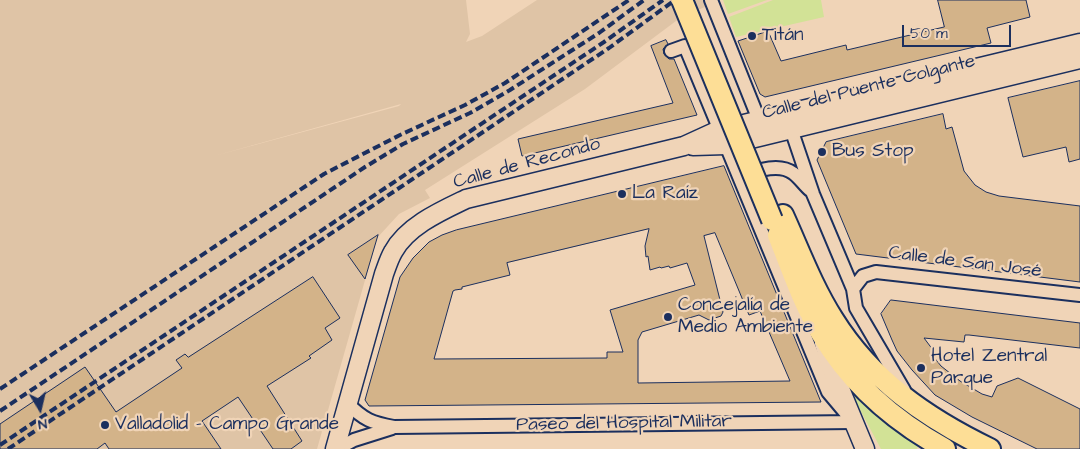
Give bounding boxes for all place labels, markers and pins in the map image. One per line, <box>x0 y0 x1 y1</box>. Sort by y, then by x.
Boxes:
place label: Titán <box>762 25 804 47</box>
marker: Titán <box>746 30 758 42</box>
place label: Bus Stop <box>832 141 913 163</box>
marker: Bus Stop <box>816 146 828 158</box>
place label: La Raíz <box>632 183 698 205</box>
marker: La Raíz <box>616 188 628 200</box>
place label: Concejalía de Medio Ambiente <box>678 295 813 339</box>
marker: Concejalía de Medio Ambiente <box>662 311 674 323</box>
place label: Hotel Zentral Parque <box>931 346 1047 390</box>
marker: Hotel Zentral Parque <box>915 362 927 374</box>
place label: Valladolid - Campo Grande <box>115 414 339 436</box>
marker: Valladolid - Campo Grande <box>99 419 111 431</box>

